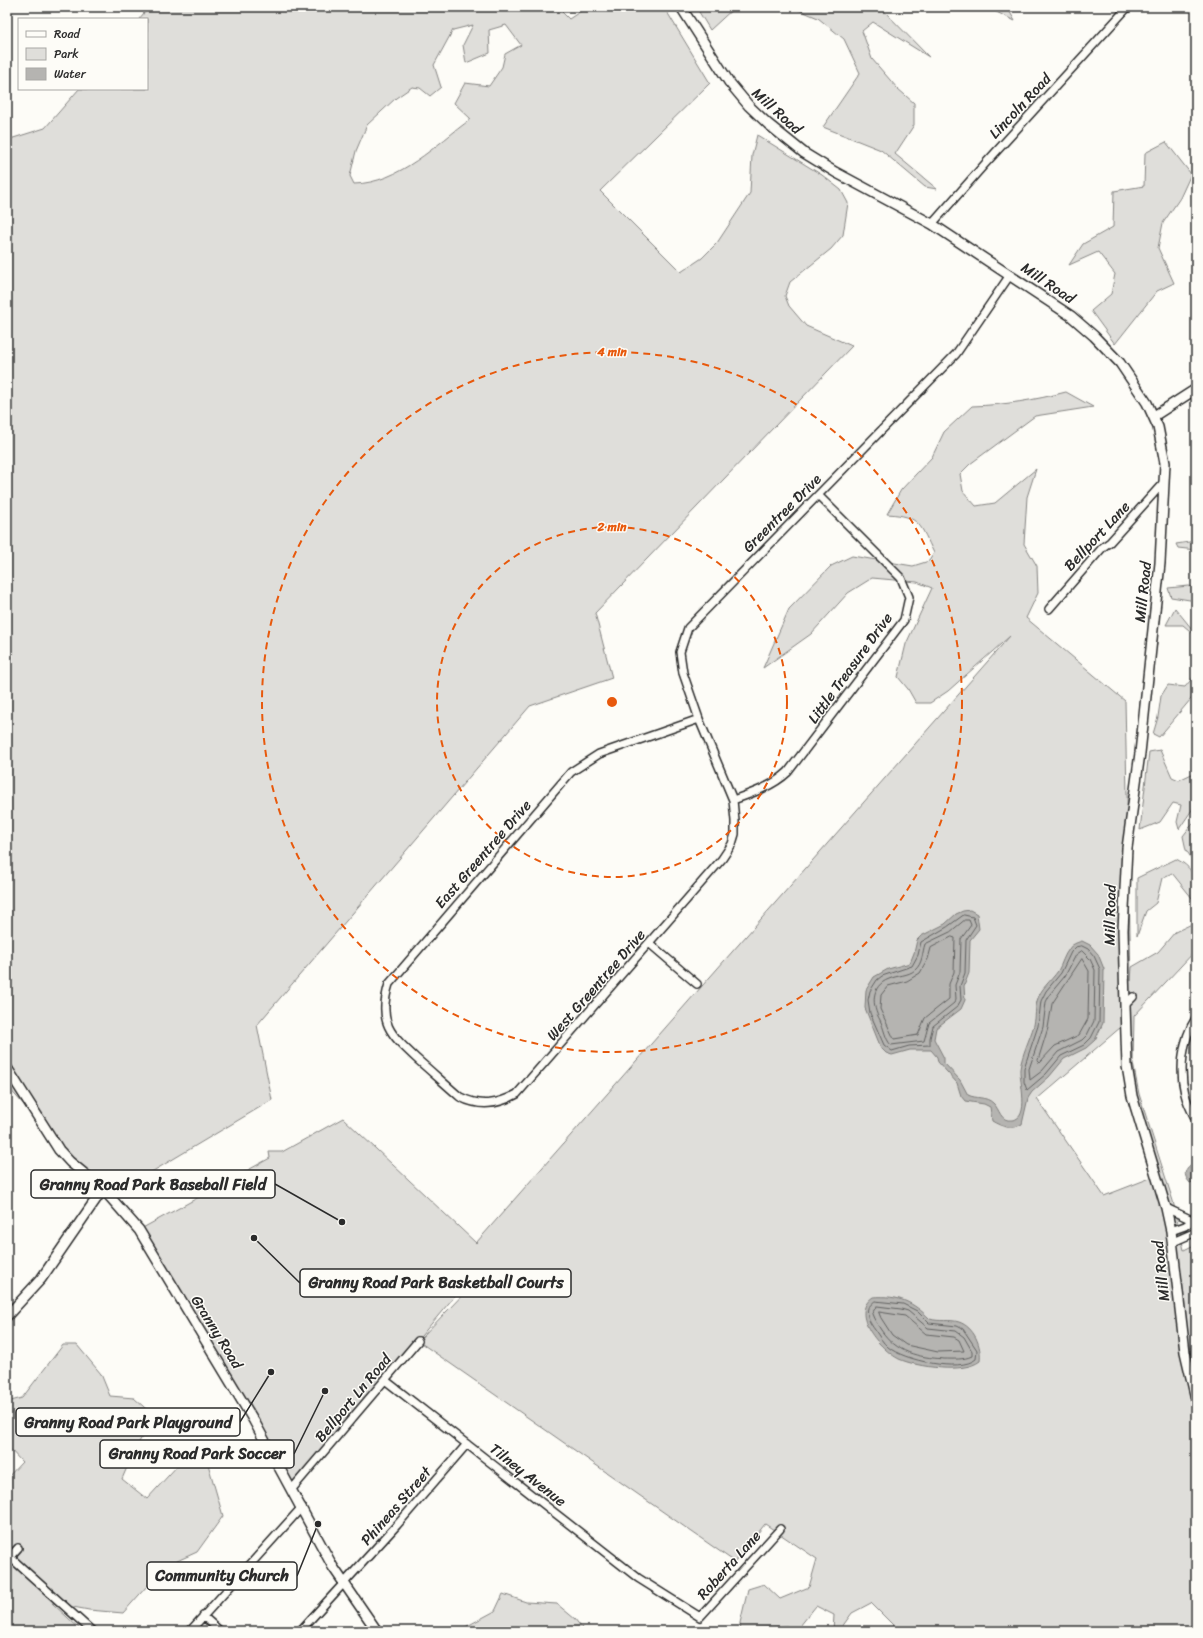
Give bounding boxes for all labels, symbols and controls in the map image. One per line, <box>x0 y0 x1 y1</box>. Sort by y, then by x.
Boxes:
legend <box>18 18 148 90</box>
text: Road <box>54 23 81 45</box>
text: Park <box>54 43 79 65</box>
text: Water <box>54 63 87 85</box>
street label: Lincoln Road <box>982 66 1058 145</box>
street label: Mill Road <box>746 81 809 142</box>
street label: Mill Road <box>1015 255 1081 311</box>
text: 4 min <box>596 341 627 363</box>
street label: Greentree Drive <box>736 467 828 559</box>
street label: Bellport Lane <box>1057 495 1137 577</box>
text: 2 min <box>596 516 627 538</box>
street label: Mill Road <box>1127 559 1159 624</box>
street label: Little Treasure Drive <box>801 607 900 729</box>
centre of rings <box>605 695 619 709</box>
street label: East Greentree Drive <box>428 793 538 914</box>
street label: Mill Road <box>1096 883 1124 946</box>
street label: West Greentree Drive <box>540 923 652 1047</box>
callout: Granny Road Park Baseball Field <box>31 1170 275 1198</box>
text: Granny Road Park Baseball Field <box>39 1170 268 1199</box>
street label: Mill Road <box>1145 1238 1177 1303</box>
text: Granny Road Park Basketball Courts <box>307 1268 564 1297</box>
callout: Granny Road Park Basketball Courts <box>300 1269 571 1297</box>
street label: Granny Road <box>184 1290 251 1375</box>
street label: Bellport Ln Road <box>308 1347 399 1448</box>
callout: Granny Road Park Playground <box>16 1408 240 1436</box>
text: Granny Road Park Playground <box>23 1408 233 1437</box>
street label: Tilney Avenue <box>484 1436 572 1514</box>
text: Granny Road Park Soccer <box>108 1439 287 1468</box>
callout: Granny Road Park Soccer <box>100 1440 294 1468</box>
street label: Phineas Street <box>354 1460 439 1552</box>
street label: Roberta Lane <box>690 1524 768 1606</box>
text: Community Church <box>154 1561 289 1590</box>
callout: Community Church <box>147 1562 297 1590</box>

